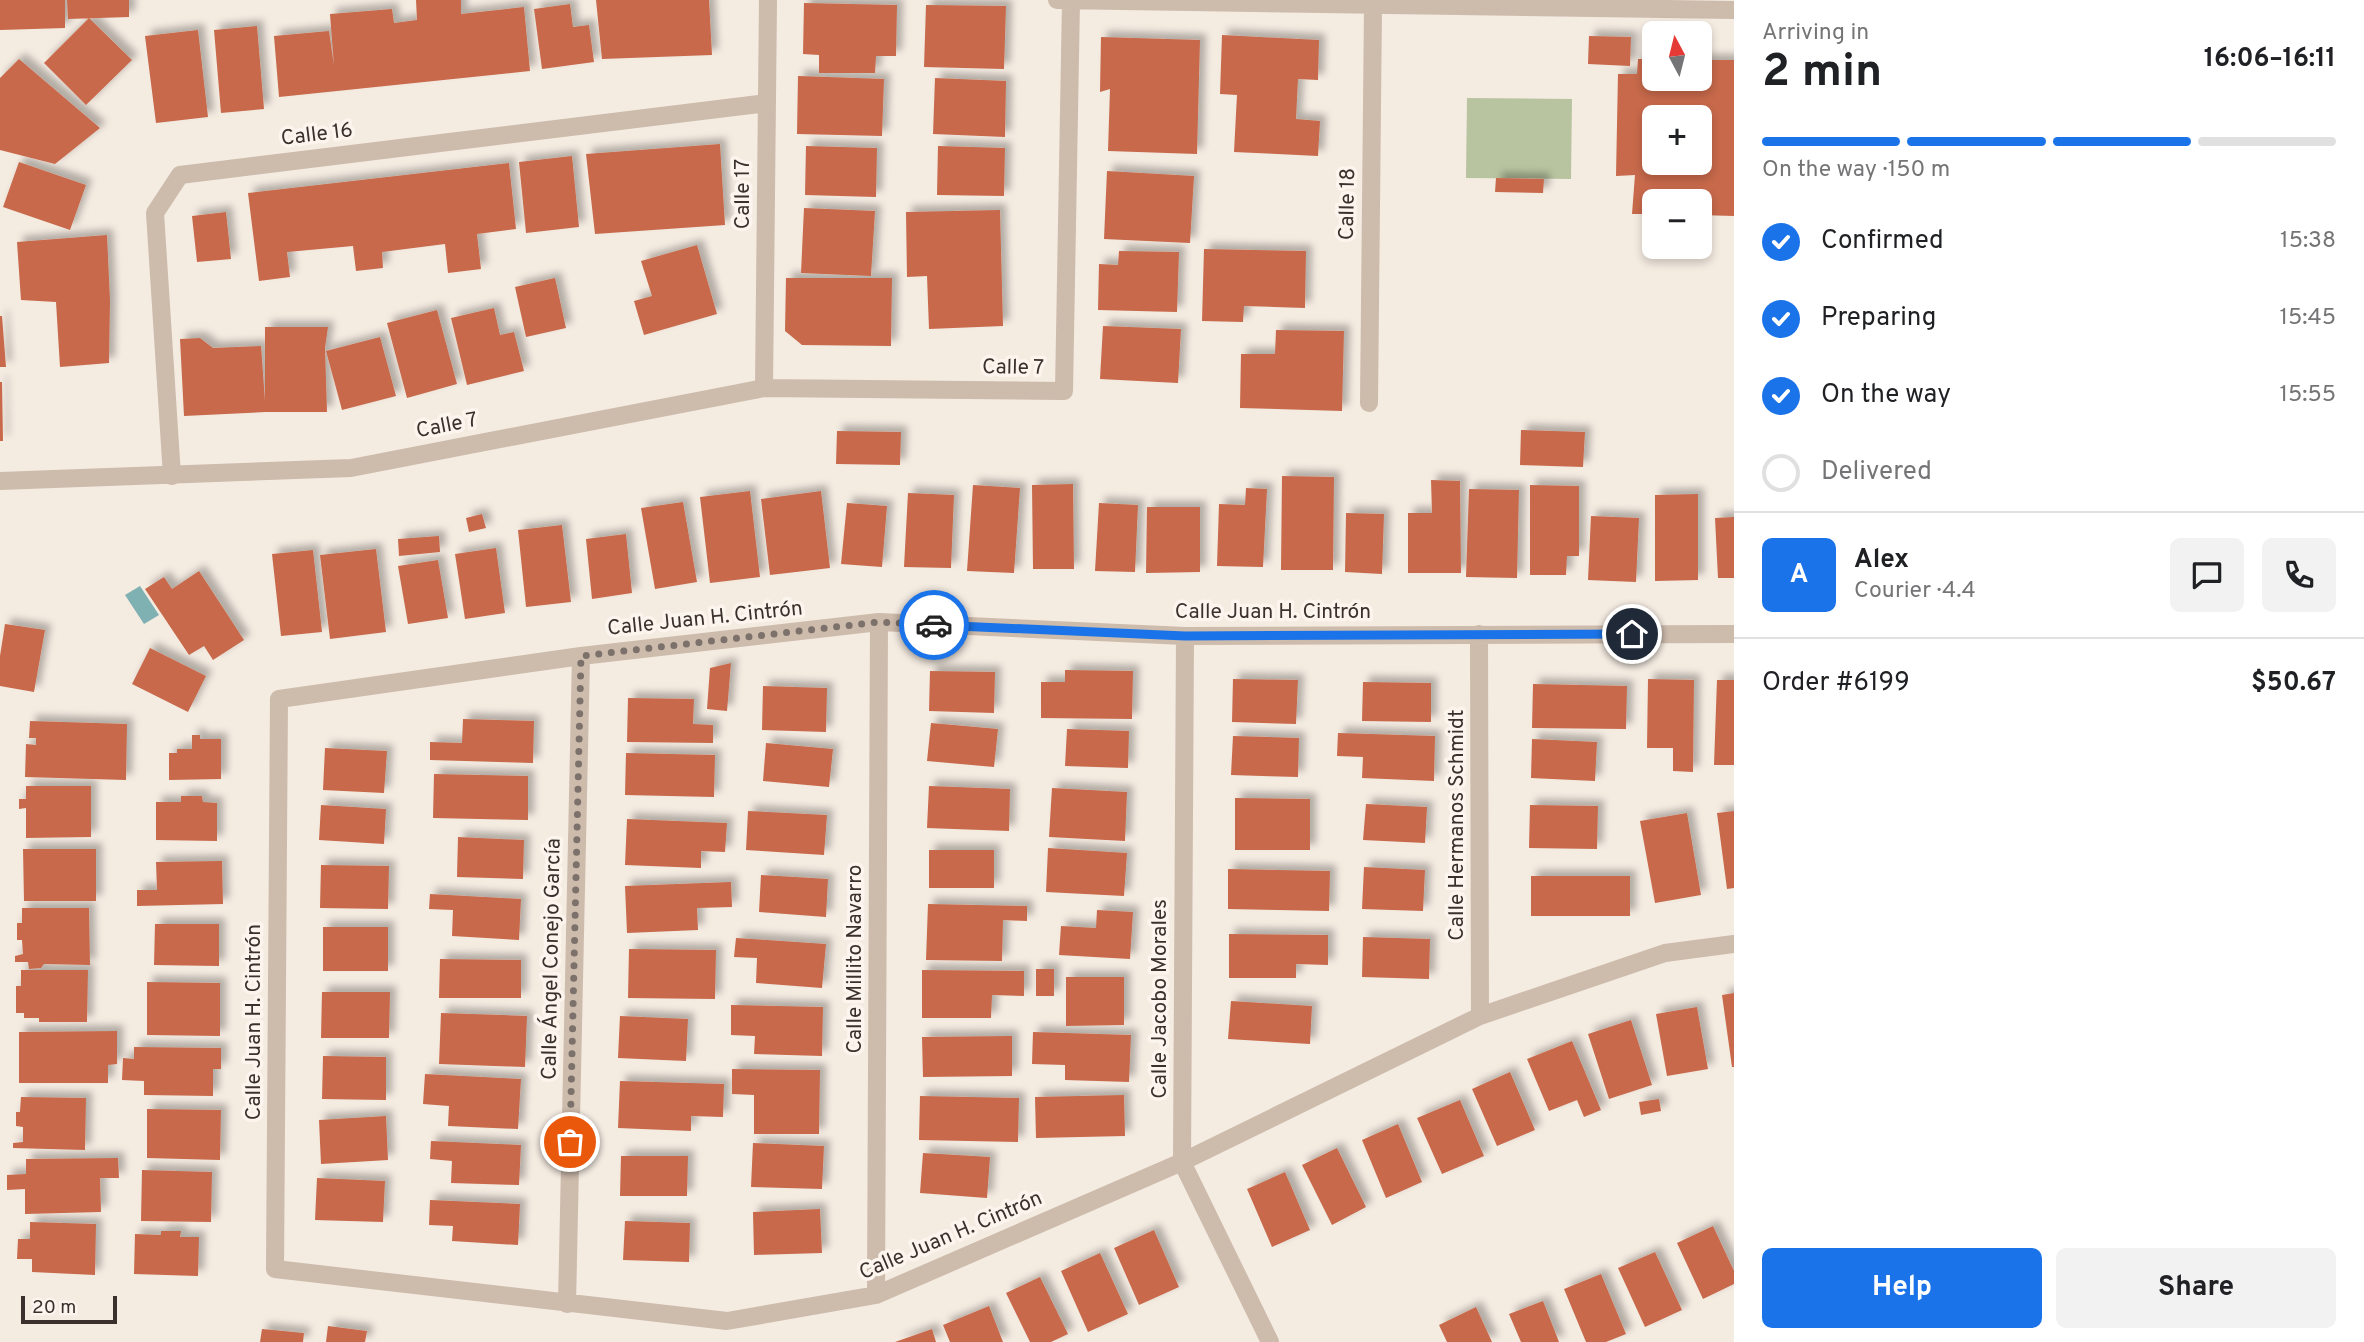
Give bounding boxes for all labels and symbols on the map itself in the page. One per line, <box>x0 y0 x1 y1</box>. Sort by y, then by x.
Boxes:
north arrow <box>1642 21 1712 91</box>
street label: Calle 16 <box>279 117 355 153</box>
street label: Calle 17 <box>730 159 757 229</box>
street label: Calle 18 <box>1334 167 1362 241</box>
street label: Calle 7 <box>982 354 1044 382</box>
street label: Calle 7 <box>414 407 480 445</box>
courier <box>899 590 969 660</box>
street label: Calle Juan H. Cintrón <box>606 595 804 643</box>
street label: Calle Juan H. Cintrón <box>1175 599 1371 626</box>
pin <box>1602 604 1662 664</box>
street label: Calle Hermanos Schmidt <box>1444 709 1471 941</box>
street label: Calle Ángel Conejo García <box>535 838 568 1080</box>
street label: Calle Millito Navarro <box>842 864 869 1054</box>
street label: Calle Jacobo Morales <box>1147 899 1174 1099</box>
street label: Calle Juan H. Cintrón <box>241 924 268 1120</box>
pin <box>540 1112 600 1172</box>
street label: Calle Juan H. Cintrón <box>855 1185 1047 1287</box>
scale bar <box>21 1293 117 1325</box>

